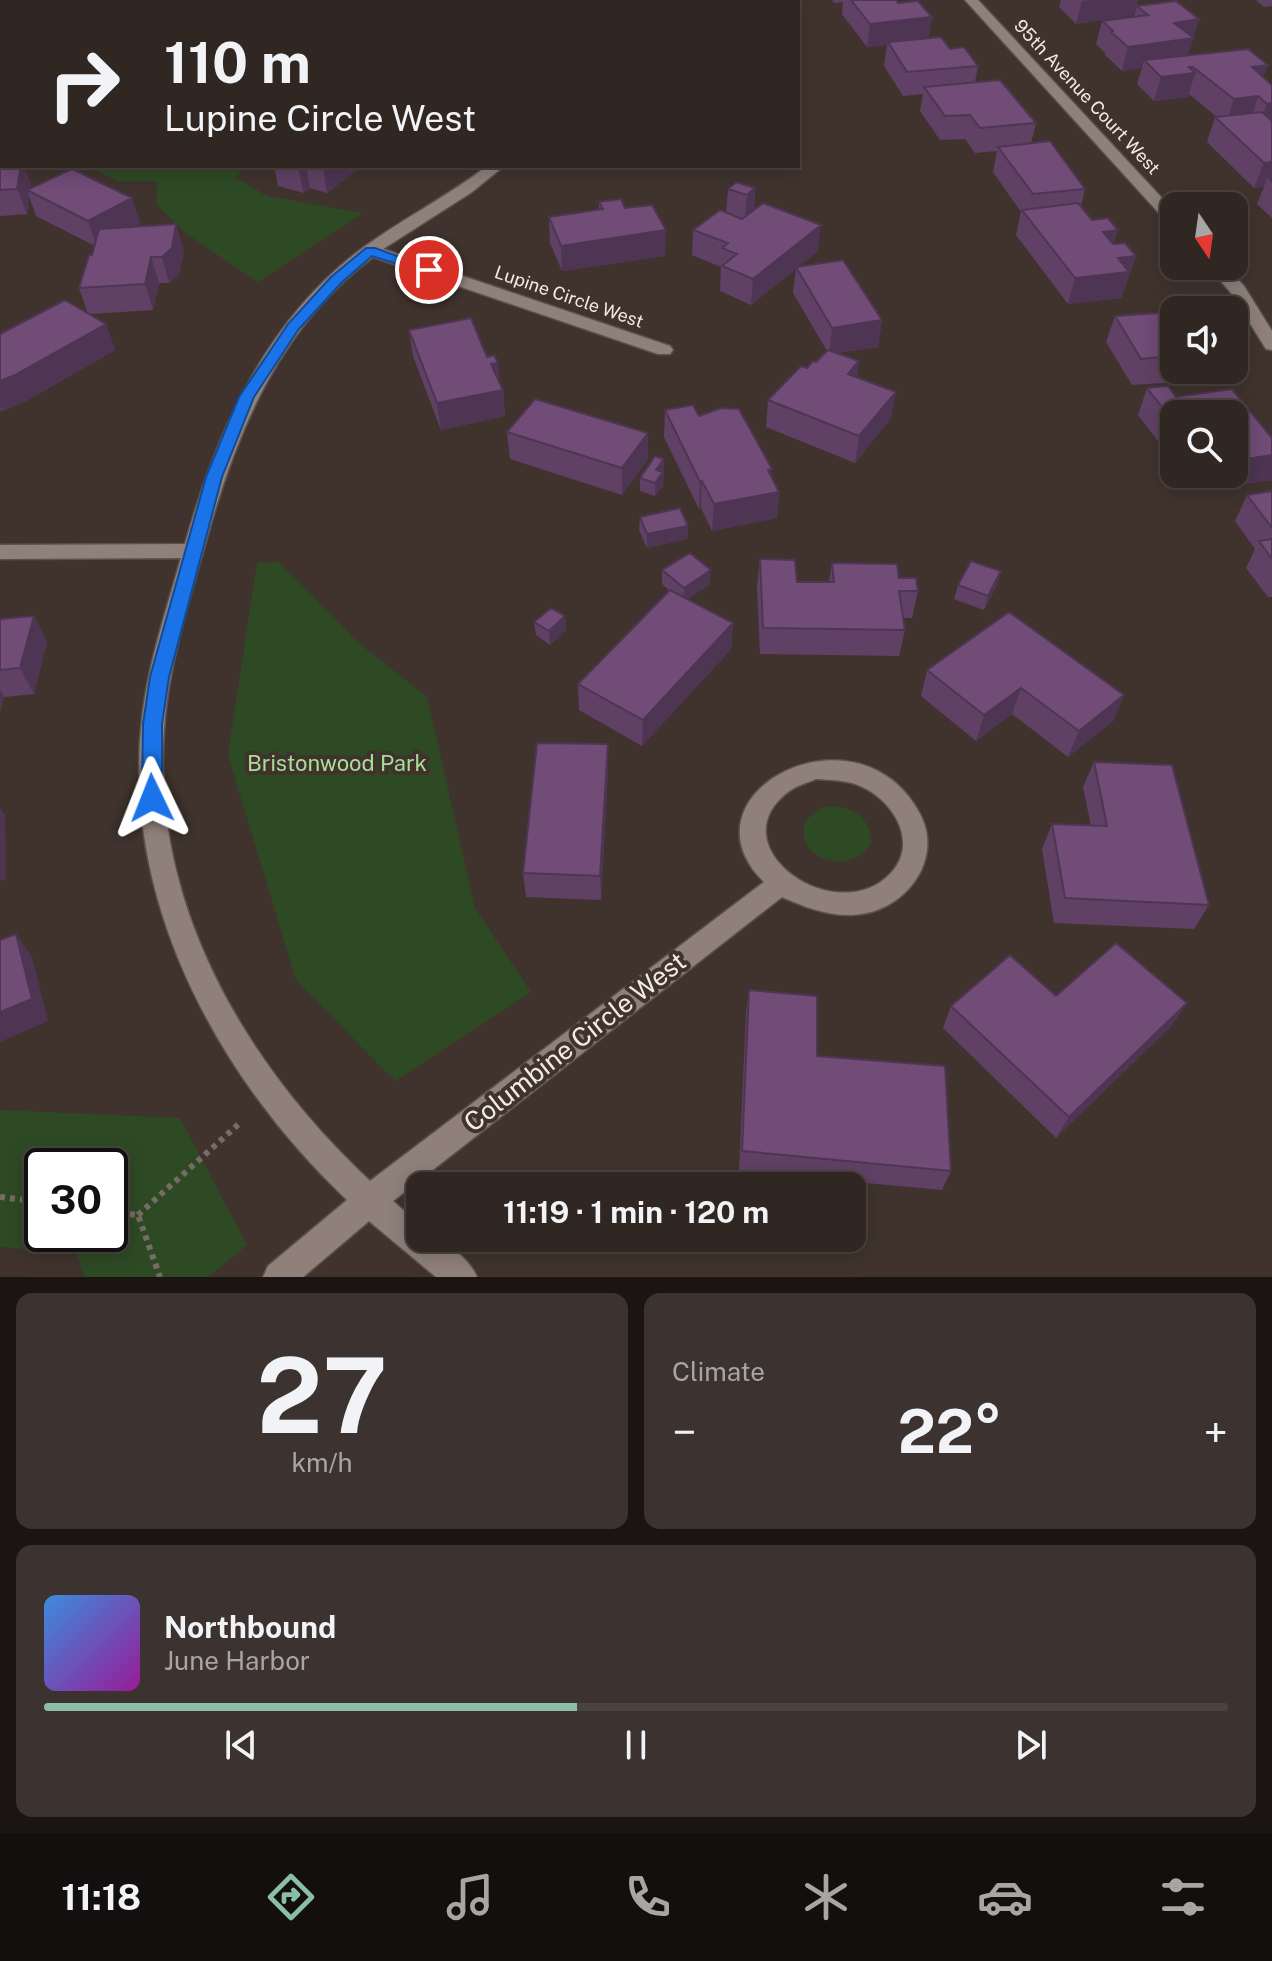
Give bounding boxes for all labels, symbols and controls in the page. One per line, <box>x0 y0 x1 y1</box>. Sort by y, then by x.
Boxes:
street label: 95th Avenue Court West <box>1010 15 1165 178</box>
text: 110 m <box>164 30 311 96</box>
icon: right <box>32 32 136 136</box>
text: Lupine Circle West <box>164 97 476 139</box>
north arrow <box>1160 192 1248 280</box>
map controls <box>1160 192 1248 488</box>
pin <box>395 236 463 304</box>
icon: arrive <box>407 248 451 292</box>
street label: Lupine Circle West <box>492 261 646 332</box>
button: sound <box>1160 296 1248 384</box>
button: search <box>1160 400 1248 488</box>
park label: Bristonwood Park <box>247 750 427 776</box>
position arrow <box>110 756 194 840</box>
street label: Columbine Circle West <box>458 945 692 1138</box>
speed limit sign: 30 <box>24 1148 128 1252</box>
text: 11:19 · 1 min · 120 m <box>503 1194 769 1230</box>
text: 27 <box>256 1334 388 1456</box>
text: Climate <box>672 1356 765 1387</box>
text: 22° <box>898 1396 1002 1467</box>
text: − <box>672 1406 696 1458</box>
text: + <box>1204 1406 1228 1458</box>
text: km/h <box>291 1447 353 1478</box>
text: Northbound <box>164 1609 336 1645</box>
text: June Harbor <box>164 1645 310 1676</box>
icon: previous <box>219 1723 263 1767</box>
icon: pause <box>614 1723 658 1767</box>
icon: next <box>1009 1723 1053 1767</box>
icon: directions <box>263 1869 319 1925</box>
icon: music <box>442 1869 498 1925</box>
icon: phone <box>620 1869 676 1925</box>
icon: climate <box>798 1869 854 1925</box>
icon: car <box>977 1869 1033 1925</box>
icon: filters <box>1155 1869 1211 1925</box>
text: 11:18 <box>61 1876 141 1918</box>

